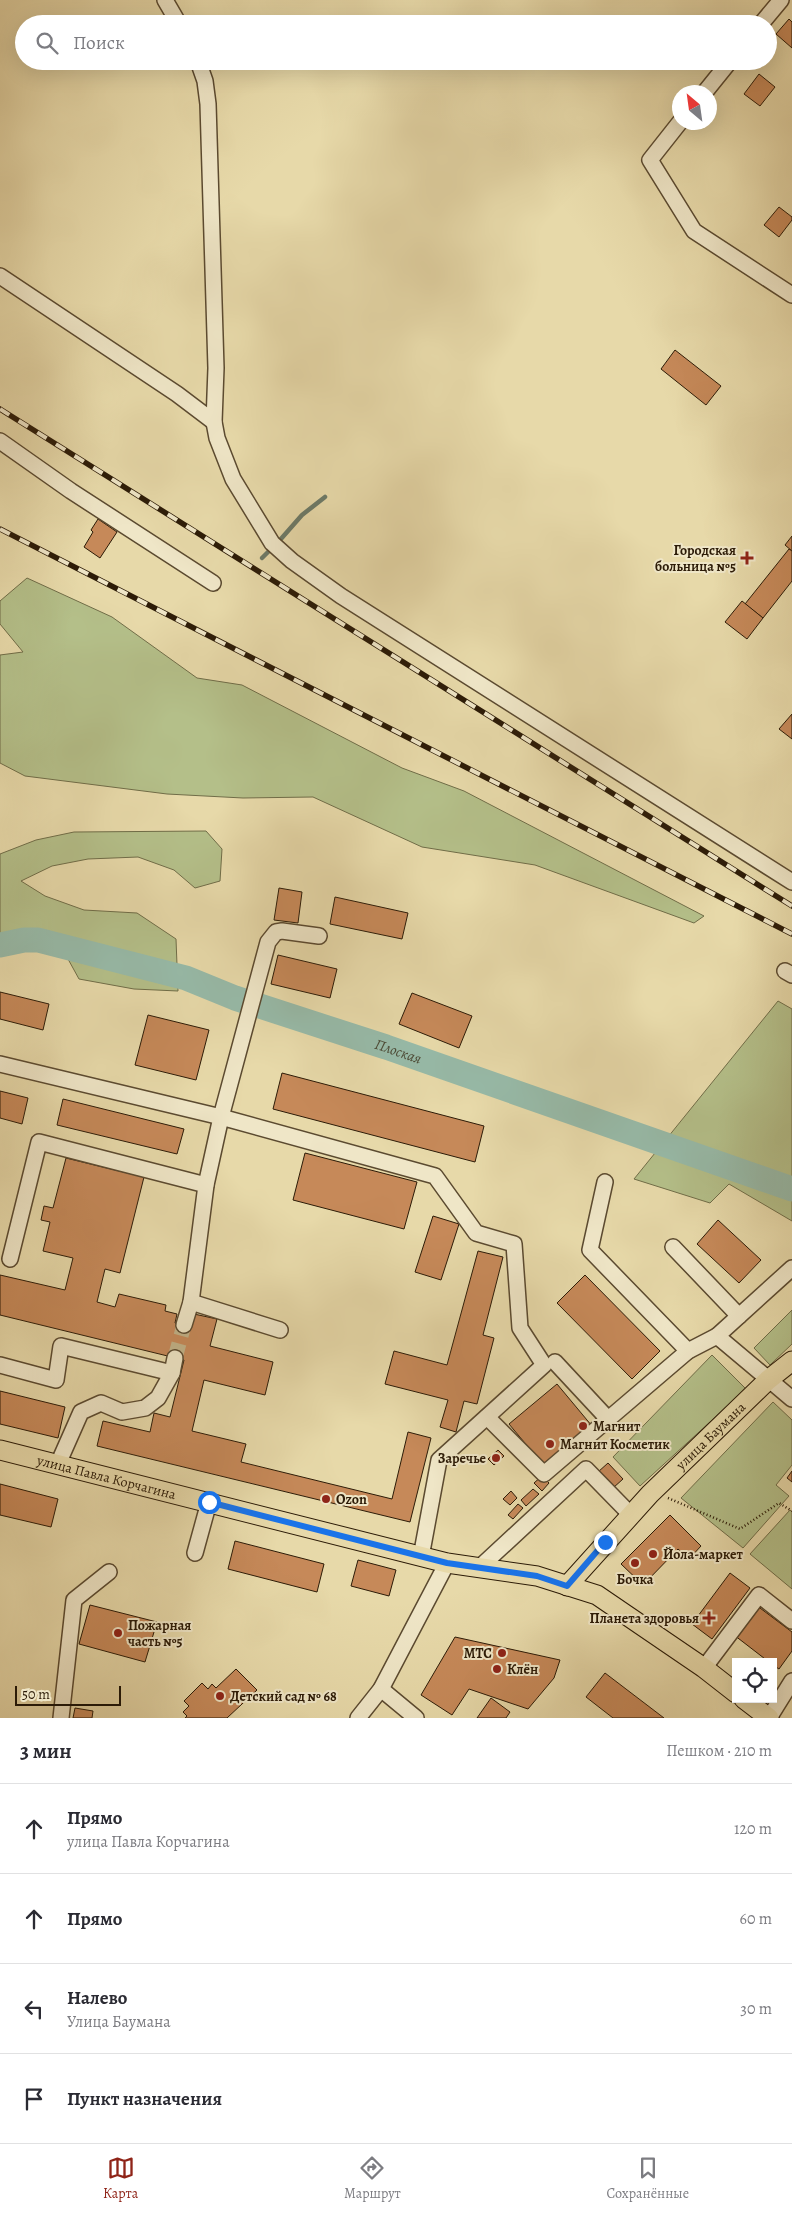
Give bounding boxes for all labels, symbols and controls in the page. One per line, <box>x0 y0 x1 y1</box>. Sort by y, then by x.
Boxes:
search box <box>15 15 777 70</box>
icon: search <box>33 29 61 57</box>
text: Поиск <box>73 30 125 56</box>
north arrow <box>672 85 717 130</box>
place label: Городская больница №5 <box>655 541 736 576</box>
marker: Городская больница №5 <box>740 551 754 565</box>
water label: Плоская <box>372 1034 425 1069</box>
street label: улица Баумана <box>671 1397 750 1475</box>
place label: Магнит <box>593 1417 641 1436</box>
marker: Магнит <box>577 1420 589 1432</box>
place label: Магнит Косметик <box>560 1435 670 1454</box>
marker: Магнит Косметик <box>544 1438 556 1450</box>
place label: Заречье <box>438 1449 487 1468</box>
street label: улица Павла Корчагина <box>34 1451 178 1504</box>
marker: Заречье <box>490 1452 502 1464</box>
place label: Ozon <box>336 1490 367 1509</box>
route start <box>198 1491 221 1514</box>
marker: Ozon <box>320 1493 332 1505</box>
route end <box>594 1531 617 1554</box>
place label: Йола-маркет <box>663 1545 743 1564</box>
marker: Йола-маркет <box>647 1548 659 1560</box>
marker: Бочка <box>629 1557 641 1569</box>
place label: Бочка <box>617 1570 654 1589</box>
place label: Планета здоровья <box>590 1609 699 1628</box>
marker: Планета здоровья <box>703 1612 715 1624</box>
place label: Пожарная часть №5 <box>128 1616 191 1651</box>
marker: Пожарная часть №5 <box>112 1627 124 1639</box>
place label: МТС <box>464 1644 492 1663</box>
marker: МТС <box>496 1647 508 1659</box>
map controls <box>732 1658 777 1703</box>
button: locate <box>732 1658 777 1703</box>
place label: Клён <box>507 1660 538 1679</box>
marker: Клён <box>491 1663 503 1675</box>
scale bar <box>15 1683 121 1706</box>
text: 50 m <box>22 1685 50 1704</box>
place label: Детский сад № 68 <box>230 1687 337 1706</box>
marker: Детский сад № 68 <box>214 1690 226 1702</box>
text: 3 мин <box>20 1737 72 1765</box>
text: Пешком · 210 m <box>666 1740 772 1762</box>
text: Прямо <box>67 1805 122 1831</box>
icon: ahead <box>20 1815 48 1843</box>
text: 120 m <box>734 1818 772 1840</box>
text: улица Павла Корчагина <box>67 1831 230 1853</box>
icon: ahead <box>20 1905 48 1933</box>
text: Прямо <box>67 1906 122 1932</box>
text: 60 m <box>740 1908 772 1930</box>
text: Налево <box>67 1985 127 2011</box>
icon: left <box>20 1995 48 2023</box>
text: 30 m <box>740 1998 772 2020</box>
text: Улица Баумана <box>67 2011 171 2033</box>
icon: arrive <box>20 2085 48 2113</box>
text: Пункт назначения <box>67 2086 222 2112</box>
tab: Карта <box>103 2154 138 2203</box>
tab: Маршрут <box>344 2154 401 2203</box>
tab: Сохранённые <box>607 2154 689 2203</box>

